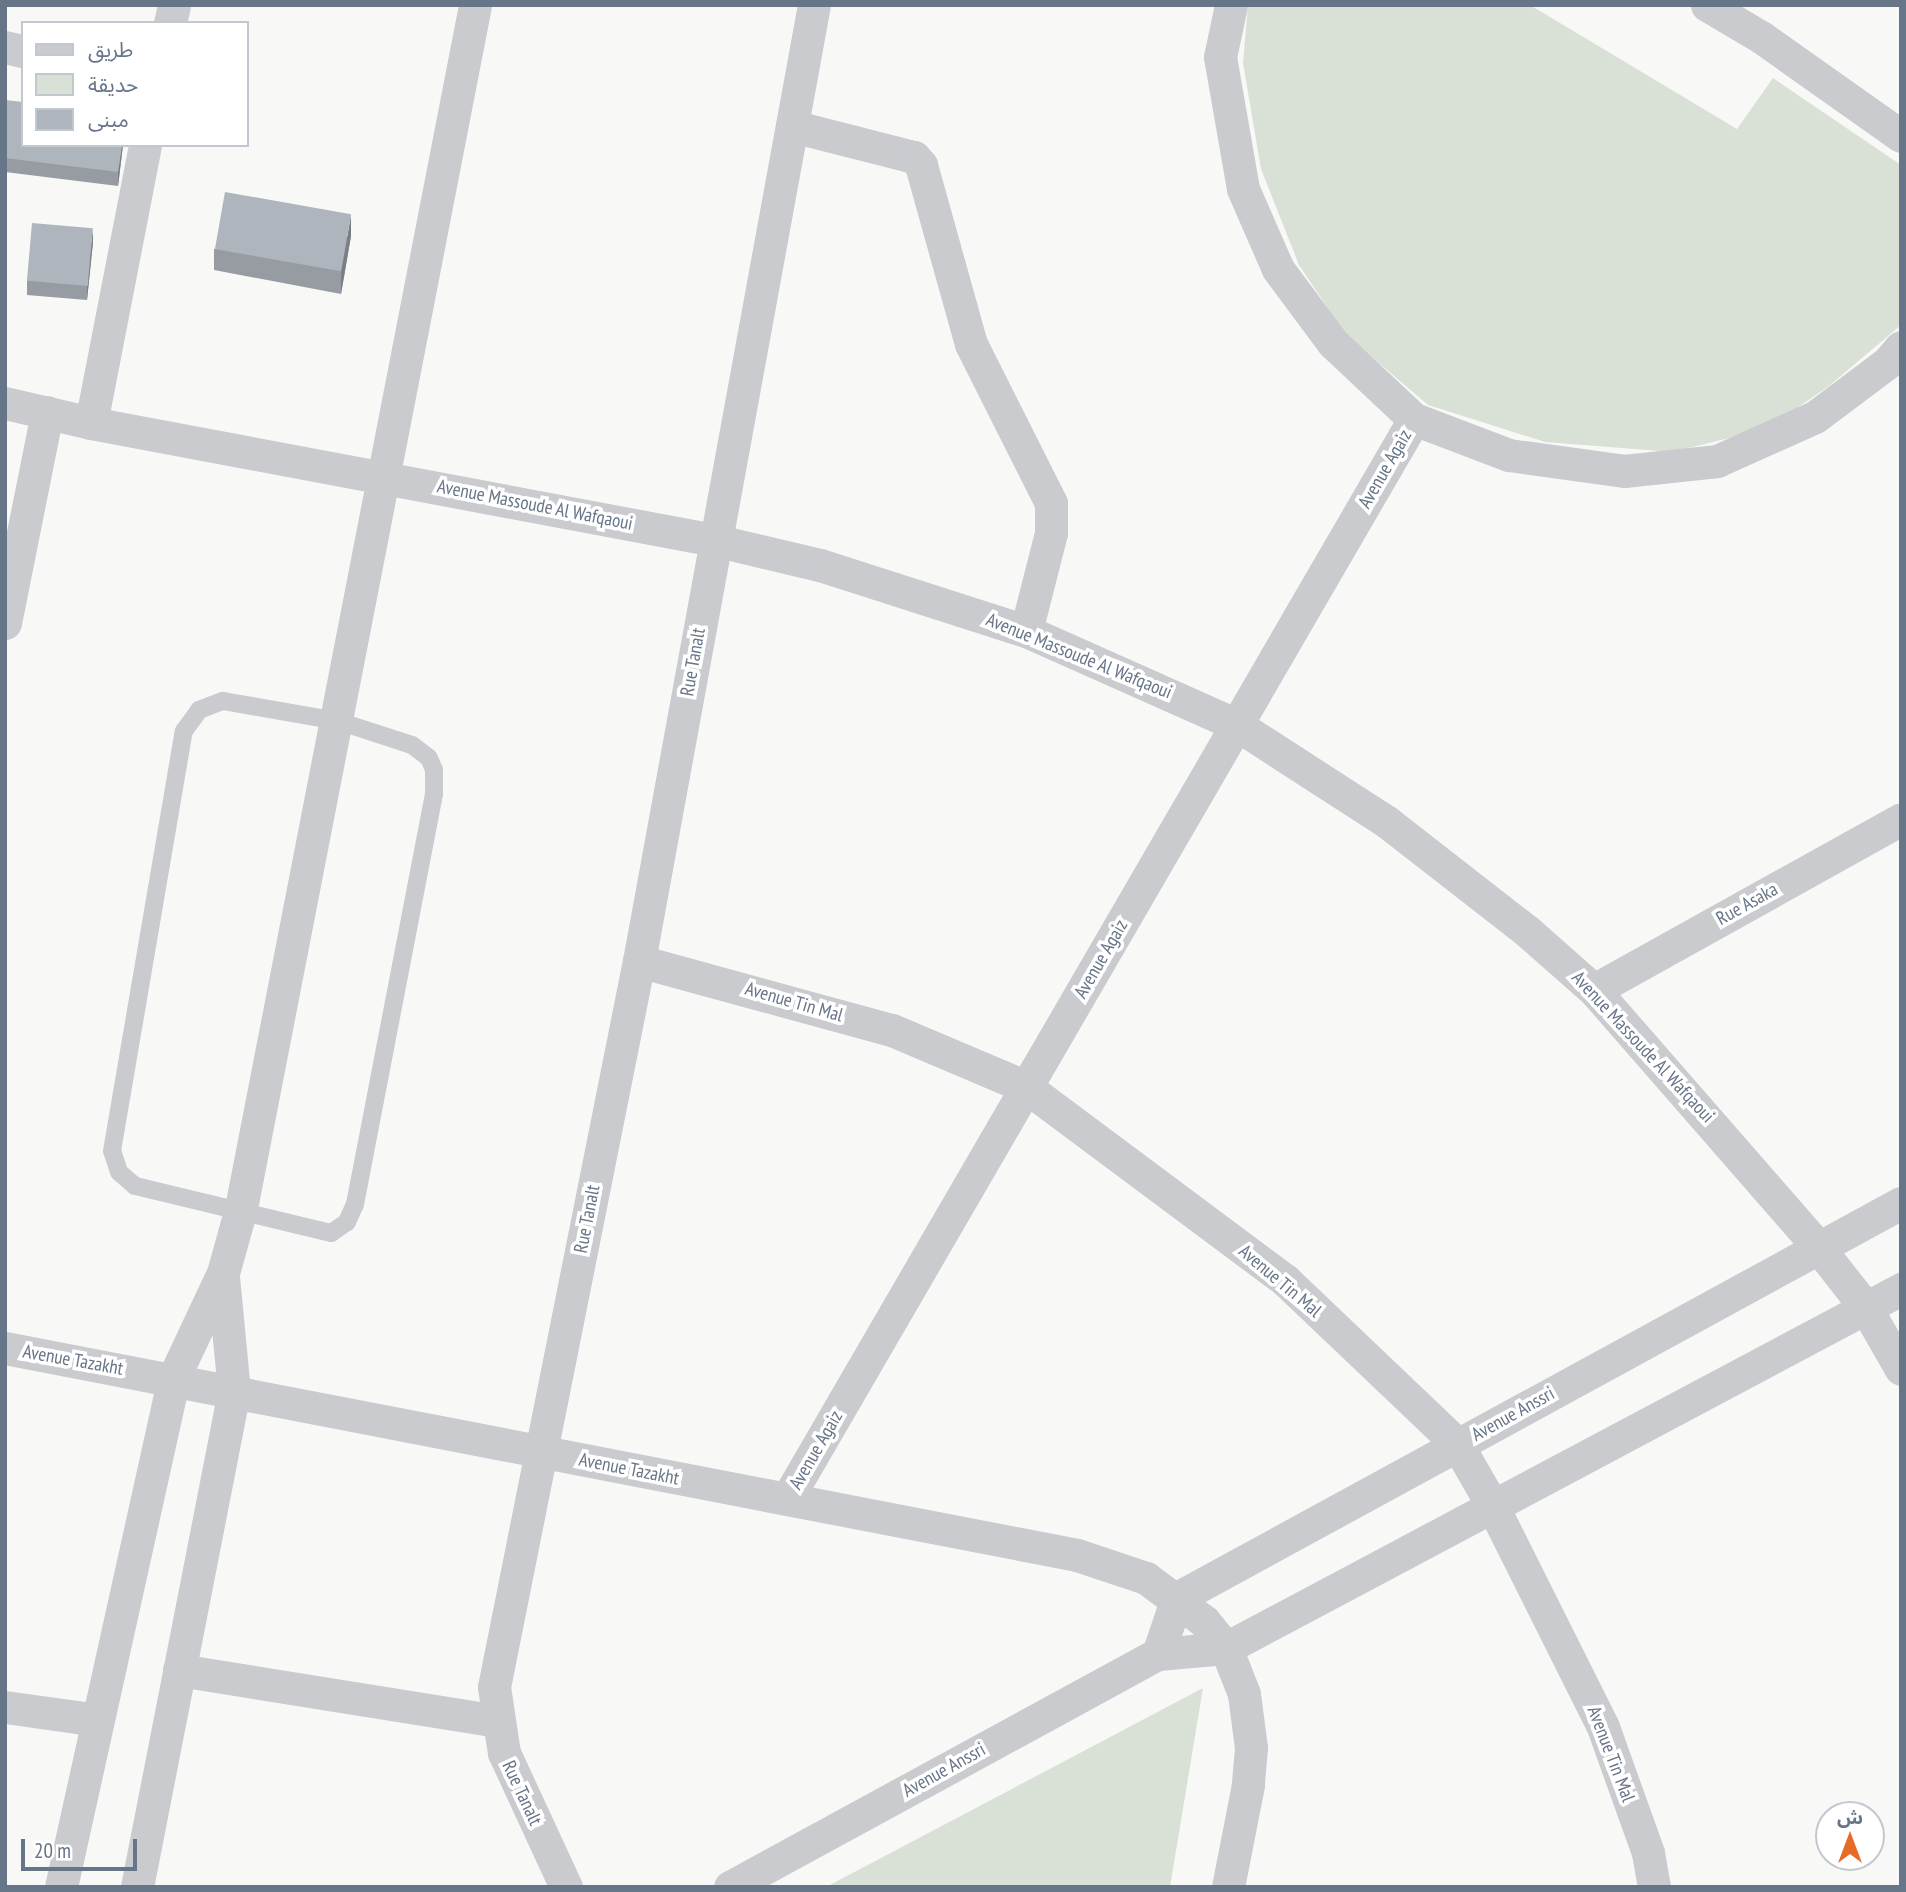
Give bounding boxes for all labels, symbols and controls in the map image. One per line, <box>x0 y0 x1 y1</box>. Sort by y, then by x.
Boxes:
legend <box>21 21 248 147</box>
text: طريق <box>88 36 133 63</box>
text: حديقة <box>88 71 138 98</box>
text: مبنى <box>88 106 129 133</box>
street label: Avenue Agaiz <box>1353 425 1417 513</box>
street label: Avenue Massoude Al Wafqaoui <box>435 475 635 535</box>
street label: Avenue Massoude Al Wafqaoui <box>982 608 1176 704</box>
street label: Rue Tanalt <box>676 626 710 698</box>
street label: Rue Asaka <box>1712 878 1782 930</box>
street label: Avenue Agaiz <box>1069 915 1133 1003</box>
street label: Avenue Massoude Al Wafqaoui <box>1567 966 1719 1128</box>
street label: Avenue Tin Mal <box>742 977 846 1027</box>
street label: Rue Tanalt <box>569 1183 605 1255</box>
street label: Avenue Tin Mal <box>1234 1240 1326 1322</box>
street label: Avenue Tazakht <box>21 1340 125 1380</box>
street label: Avenue Anssri <box>1467 1382 1559 1446</box>
street label: Avenue Agaiz <box>784 1406 848 1494</box>
street label: Avenue Tazakht <box>577 1448 681 1490</box>
street label: Avenue Tin Mal <box>1582 1703 1640 1805</box>
street label: Avenue Anssri <box>898 1738 990 1802</box>
street label: Rue Tanalt <box>497 1757 547 1829</box>
north arrow <box>1815 1801 1885 1871</box>
text: ش <box>1837 1805 1863 1829</box>
scale bar <box>24 1826 140 1870</box>
text: 20 m <box>34 1837 71 1864</box>

